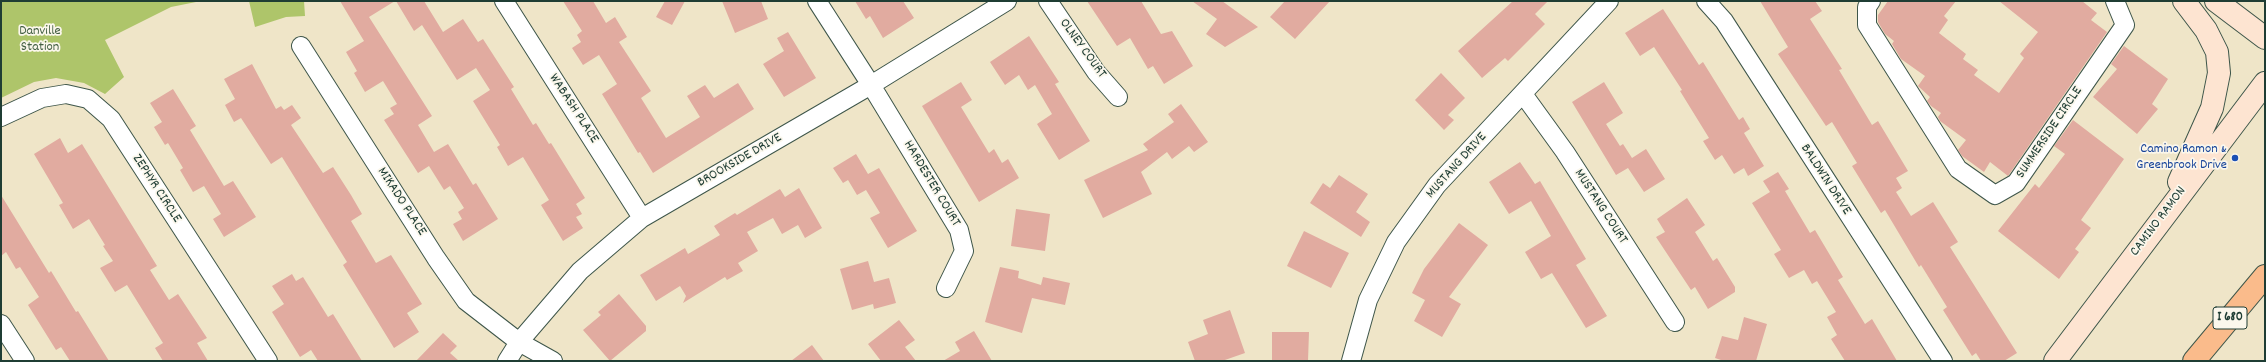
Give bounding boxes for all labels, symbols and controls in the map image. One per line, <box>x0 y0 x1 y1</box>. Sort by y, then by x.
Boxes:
street label: OLNEY COURT <box>1055 16 1109 82</box>
park label: Danville Station <box>19 24 61 56</box>
street label: WABASH PLACE <box>544 71 602 147</box>
street label: SUMMERSIDE CIRCLE <box>2013 84 2087 182</box>
street label: BROOKSIDE DRIVE <box>695 130 785 192</box>
street label: MUSTANG DRIVE <box>1423 130 1491 202</box>
street label: HARDESTER COURT <box>899 138 963 230</box>
street label: BALDWIN DRIVE <box>1796 141 1854 219</box>
place label: Camino Ramon & Greenbrook Drive <box>2136 142 2227 174</box>
street label: ZEPHYR CIRCLE <box>128 152 184 226</box>
marker: Camino Ramon & Greenbrook Drive <box>2230 153 2240 163</box>
street label: MIKADO PLACE <box>373 165 429 239</box>
street label: MUSTANG COURT <box>1570 166 1630 248</box>
street label: CAMINO RAMON <box>2127 184 2191 260</box>
road number: I 680 <box>2213 307 2247 329</box>

